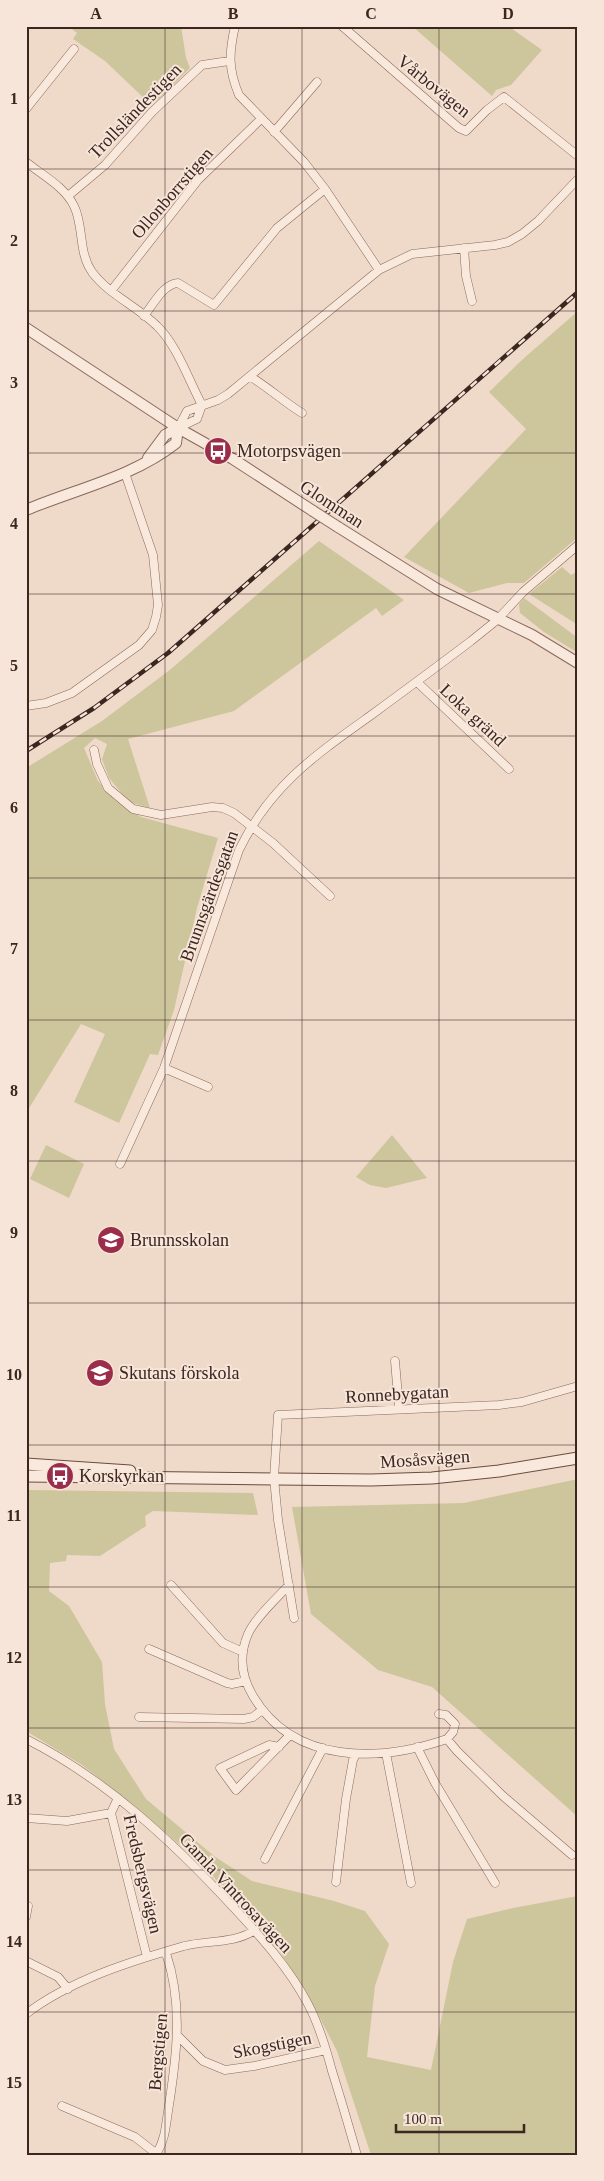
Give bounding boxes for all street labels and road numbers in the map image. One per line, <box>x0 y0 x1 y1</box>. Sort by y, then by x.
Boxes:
street label: Vårbovägen <box>394 51 474 121</box>
street label: Trollsländestigen <box>85 59 185 163</box>
street label: Ollonborrstigen <box>127 143 217 243</box>
street label: Glomman <box>296 476 368 532</box>
street label: Loka gränd <box>436 680 510 750</box>
street label: Brunnsgärdesgatan <box>176 828 242 964</box>
street label: Ronnebygatan <box>345 1381 449 1407</box>
street label: Mosåsvägen <box>379 1446 471 1472</box>
street label: Fredsbergsvägen <box>120 1812 166 1936</box>
street label: Gamla Vintrosavägen <box>175 1829 297 1957</box>
street label: Bergstigen <box>145 2012 171 2092</box>
street label: Skogstigen <box>231 2028 313 2062</box>

